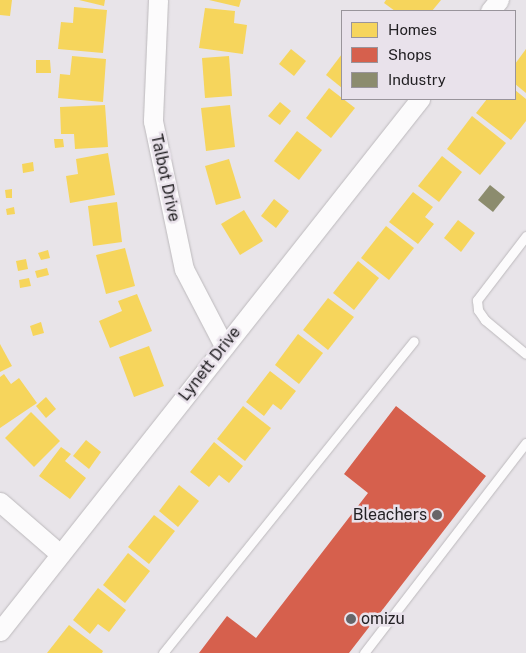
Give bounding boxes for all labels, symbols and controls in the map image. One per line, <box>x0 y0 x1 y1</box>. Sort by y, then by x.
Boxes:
legend <box>341 10 516 100</box>
text: Homes <box>388 21 437 38</box>
text: Shops <box>388 46 432 63</box>
text: Industry <box>388 71 446 88</box>
street label: Talbot Drive <box>146 133 184 223</box>
street label: Lynett Drive <box>175 323 245 405</box>
place label: Bleachers <box>353 505 427 525</box>
marker: Bleachers <box>431 509 443 521</box>
place label: omizu <box>361 609 405 629</box>
marker: omizu <box>345 613 357 625</box>

